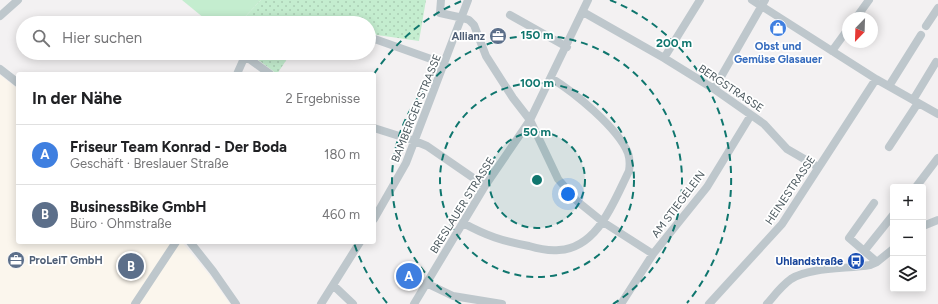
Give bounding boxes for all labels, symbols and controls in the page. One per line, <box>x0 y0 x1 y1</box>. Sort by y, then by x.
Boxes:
north arrow <box>842 12 878 48</box>
search box <box>16 16 376 60</box>
shop icon: Obst und Gemüse Glasauer <box>768 18 788 38</box>
office icon: Allianz <box>488 26 508 46</box>
icon: search <box>30 27 52 49</box>
text: 150 m <box>520 28 554 42</box>
text: Hier suchen <box>62 29 142 47</box>
place label: Allianz <box>451 30 485 43</box>
text: 200 m <box>656 36 692 50</box>
place label: Obst und Gemüse Glasauer <box>734 40 823 66</box>
street label: BAMBERGER STRASSE <box>389 52 444 164</box>
street label: BERGSTRASSE <box>696 62 766 115</box>
text: 100 m <box>520 76 554 90</box>
text: In der Nähe <box>32 88 122 108</box>
text: 2 Ergebnisse <box>286 91 360 106</box>
text: 50 m <box>523 125 551 139</box>
text: Friseur Team Konrad - Der Boda <box>70 138 287 156</box>
text: A <box>40 147 50 162</box>
text: 180 m <box>324 147 360 162</box>
street label: HEINESTRASSE <box>763 153 818 227</box>
street label: BRESLAUER STRASSE <box>427 155 497 256</box>
text: Geschäft · Breslauer Straße <box>70 156 229 171</box>
street label: AM STIEGELEIN <box>649 168 708 240</box>
centre of rings <box>530 173 544 187</box>
your location <box>558 184 578 204</box>
map controls <box>890 184 926 292</box>
button: + <box>890 184 926 220</box>
text: BusinessBike GmbH <box>70 198 207 216</box>
text: B <box>41 207 49 222</box>
text: 460 m <box>322 207 360 222</box>
text: Büro · Ohmstraße <box>70 216 172 231</box>
button: − <box>890 220 926 256</box>
office icon: ProLeiT GmbH <box>6 250 26 270</box>
pin: B <box>118 251 144 281</box>
bus stop icon: Uhlandstraße <box>846 251 866 271</box>
place label: ProLeiT GmbH <box>29 254 103 267</box>
place label: Uhlandstraße <box>775 255 843 268</box>
button: layers <box>890 256 926 292</box>
pin: A <box>396 261 422 291</box>

